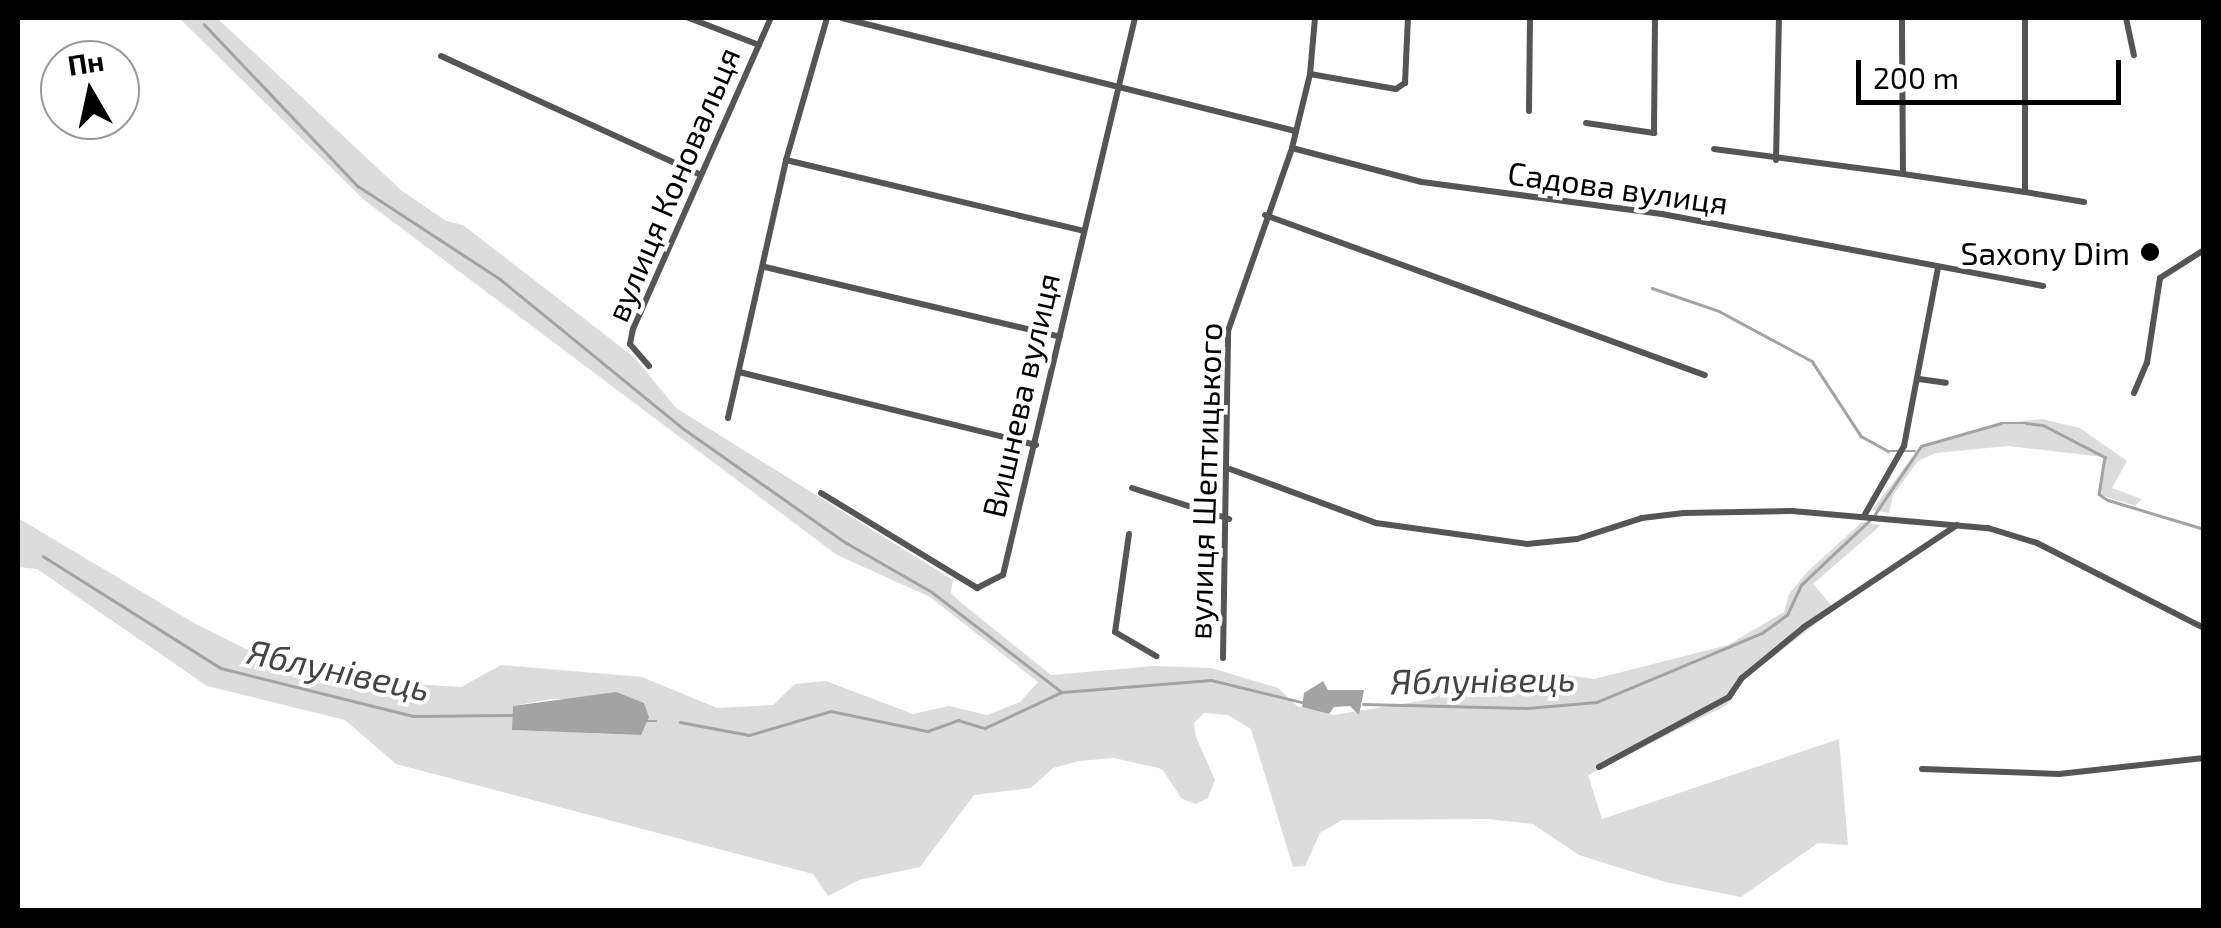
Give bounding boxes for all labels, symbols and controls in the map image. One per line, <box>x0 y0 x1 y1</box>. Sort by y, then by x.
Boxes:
north arrow <box>40 40 140 140</box>
scale bar <box>1861 40 2126 102</box>
street label: вулиця Коновальця <box>597 41 747 327</box>
text: Пн <box>65 43 106 82</box>
text: 200 m <box>1873 59 1959 95</box>
street label: Садова вулиця <box>1505 153 1731 221</box>
place label: Saxony Dim <box>1960 233 2130 271</box>
marker: Saxony Dim <box>2139 241 2161 263</box>
street label: Вишнева вулиця <box>973 269 1067 521</box>
street label: вулиця Шептицького <box>1179 322 1229 640</box>
water label: Яблунівець <box>244 629 434 709</box>
water label: Яблунівець <box>1390 656 1576 702</box>

